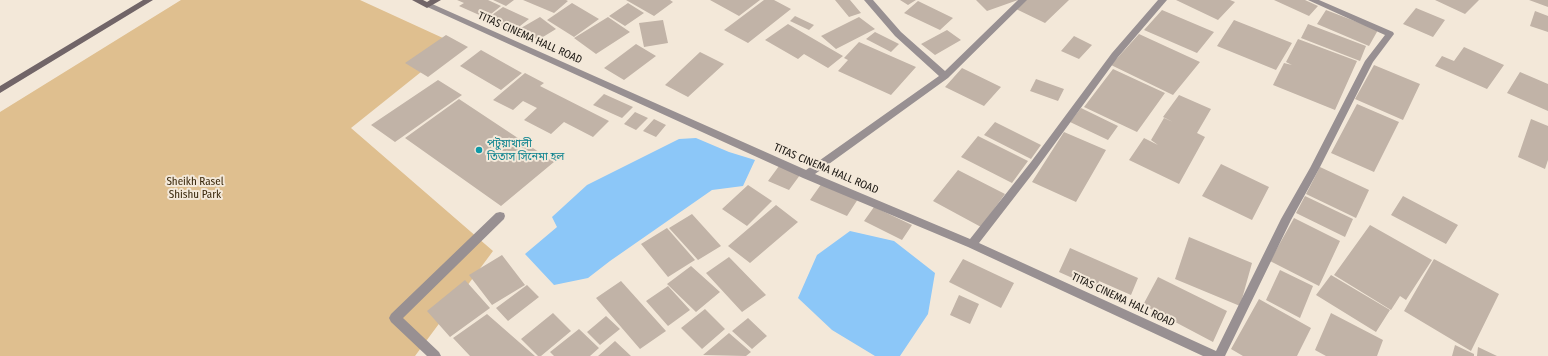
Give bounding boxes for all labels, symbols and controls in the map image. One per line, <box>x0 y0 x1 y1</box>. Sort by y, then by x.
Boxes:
street label: TITAS CINEMA HALL ROAD <box>476 9 584 67</box>
place label: পটুয়াখালী তিতাস সিনেমা হল <box>487 137 564 163</box>
street label: TITAS CINEMA HALL ROAD <box>772 141 880 197</box>
marker: পটুয়াখালী তিতাস সিনেমা হল <box>474 145 484 155</box>
park label: Sheikh Rasel Shishu Park <box>166 175 224 201</box>
street label: TITAS CINEMA HALL ROAD <box>1069 270 1177 330</box>

